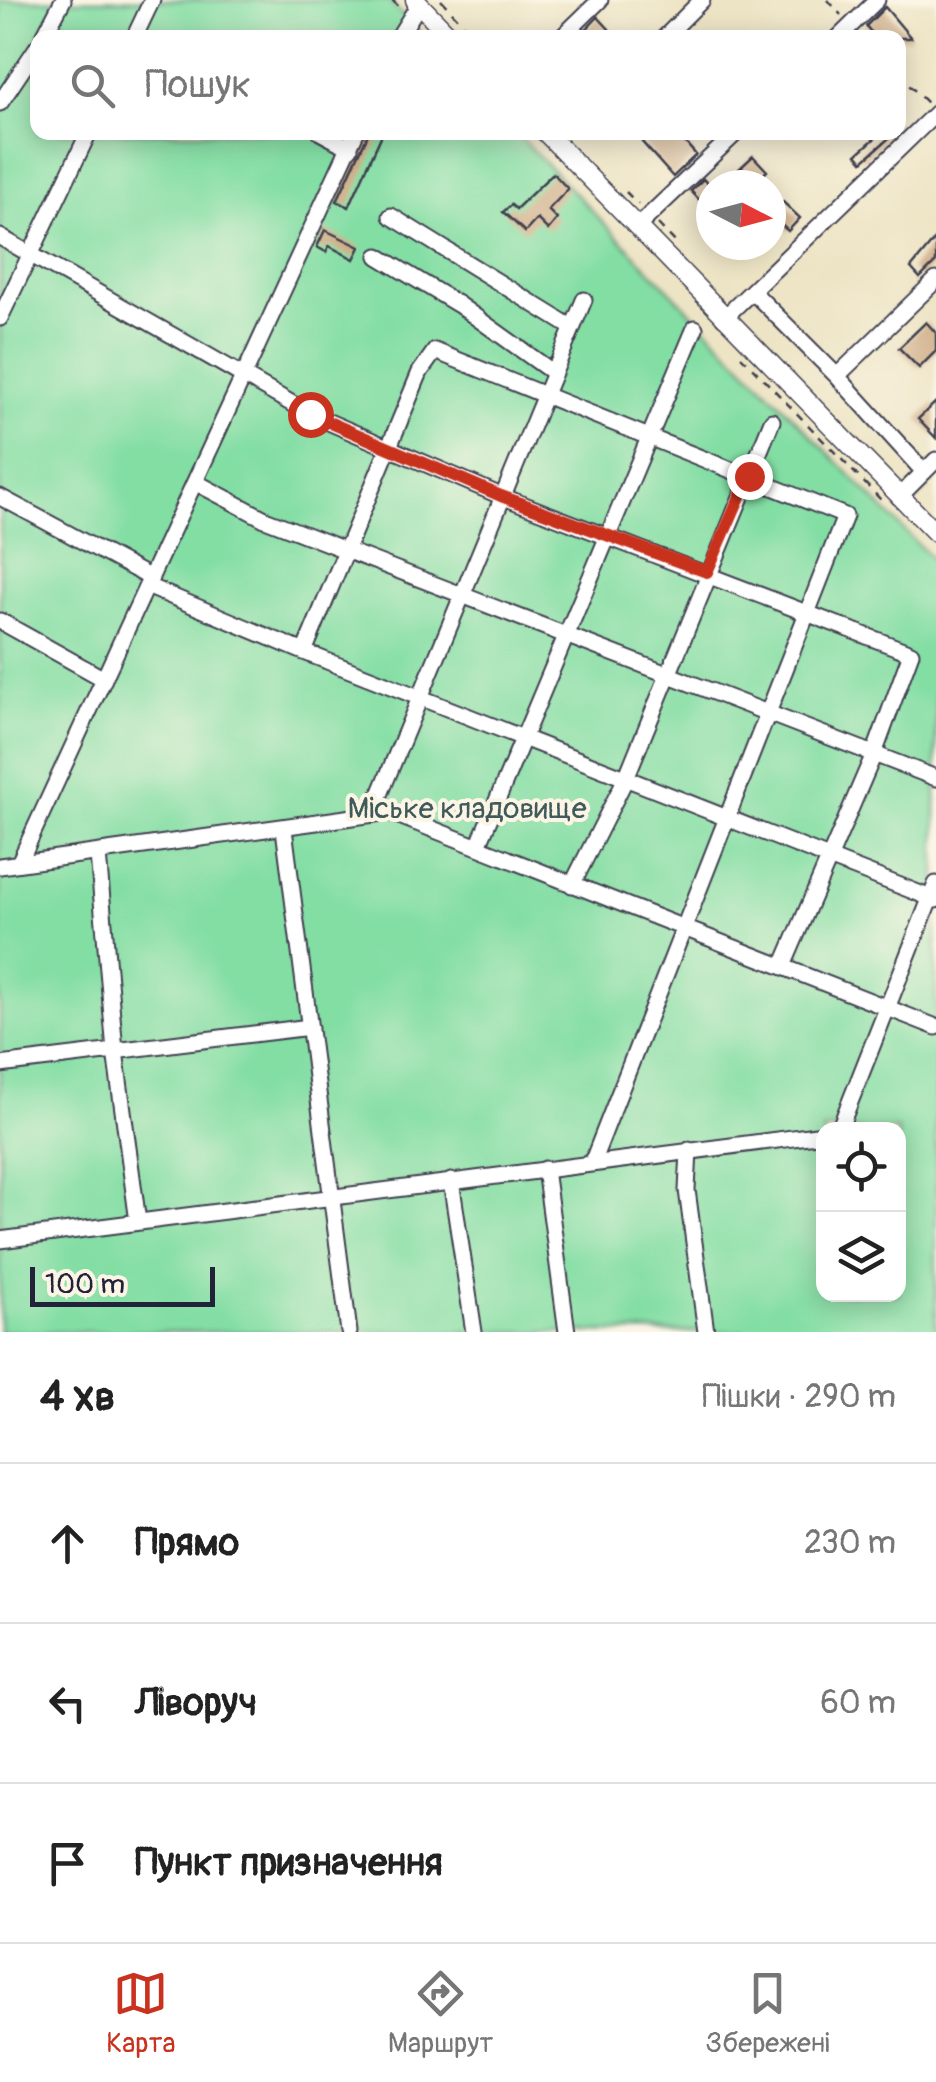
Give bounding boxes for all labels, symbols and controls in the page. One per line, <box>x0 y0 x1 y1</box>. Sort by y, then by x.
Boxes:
search box <box>30 30 906 140</box>
icon: search <box>65 58 120 113</box>
text: Пошук <box>145 61 251 109</box>
north arrow <box>696 170 786 260</box>
route start <box>288 392 334 438</box>
route end <box>727 454 773 500</box>
park label: Міське кладовище <box>347 790 587 827</box>
map controls <box>816 1122 906 1302</box>
button: locate <box>816 1122 906 1212</box>
button: layers <box>816 1212 906 1302</box>
scale bar <box>30 1262 215 1306</box>
text: 100 m <box>45 1267 125 1302</box>
text: 4 хв <box>40 1371 115 1423</box>
text: Пішки · 290 m <box>702 1377 896 1417</box>
icon: ahead <box>40 1516 95 1571</box>
text: Прямо <box>135 1519 239 1567</box>
text: 230 m <box>804 1523 896 1563</box>
icon: left <box>40 1676 95 1731</box>
text: Ліворуч <box>135 1679 257 1727</box>
text: 60 m <box>820 1683 896 1723</box>
icon: arrive <box>40 1836 95 1891</box>
text: Пункт призначення <box>135 1839 443 1887</box>
tab: Карта <box>106 1966 176 2061</box>
tab: Маршрут <box>388 1966 493 2061</box>
tab: Збережені <box>705 1966 830 2061</box>

